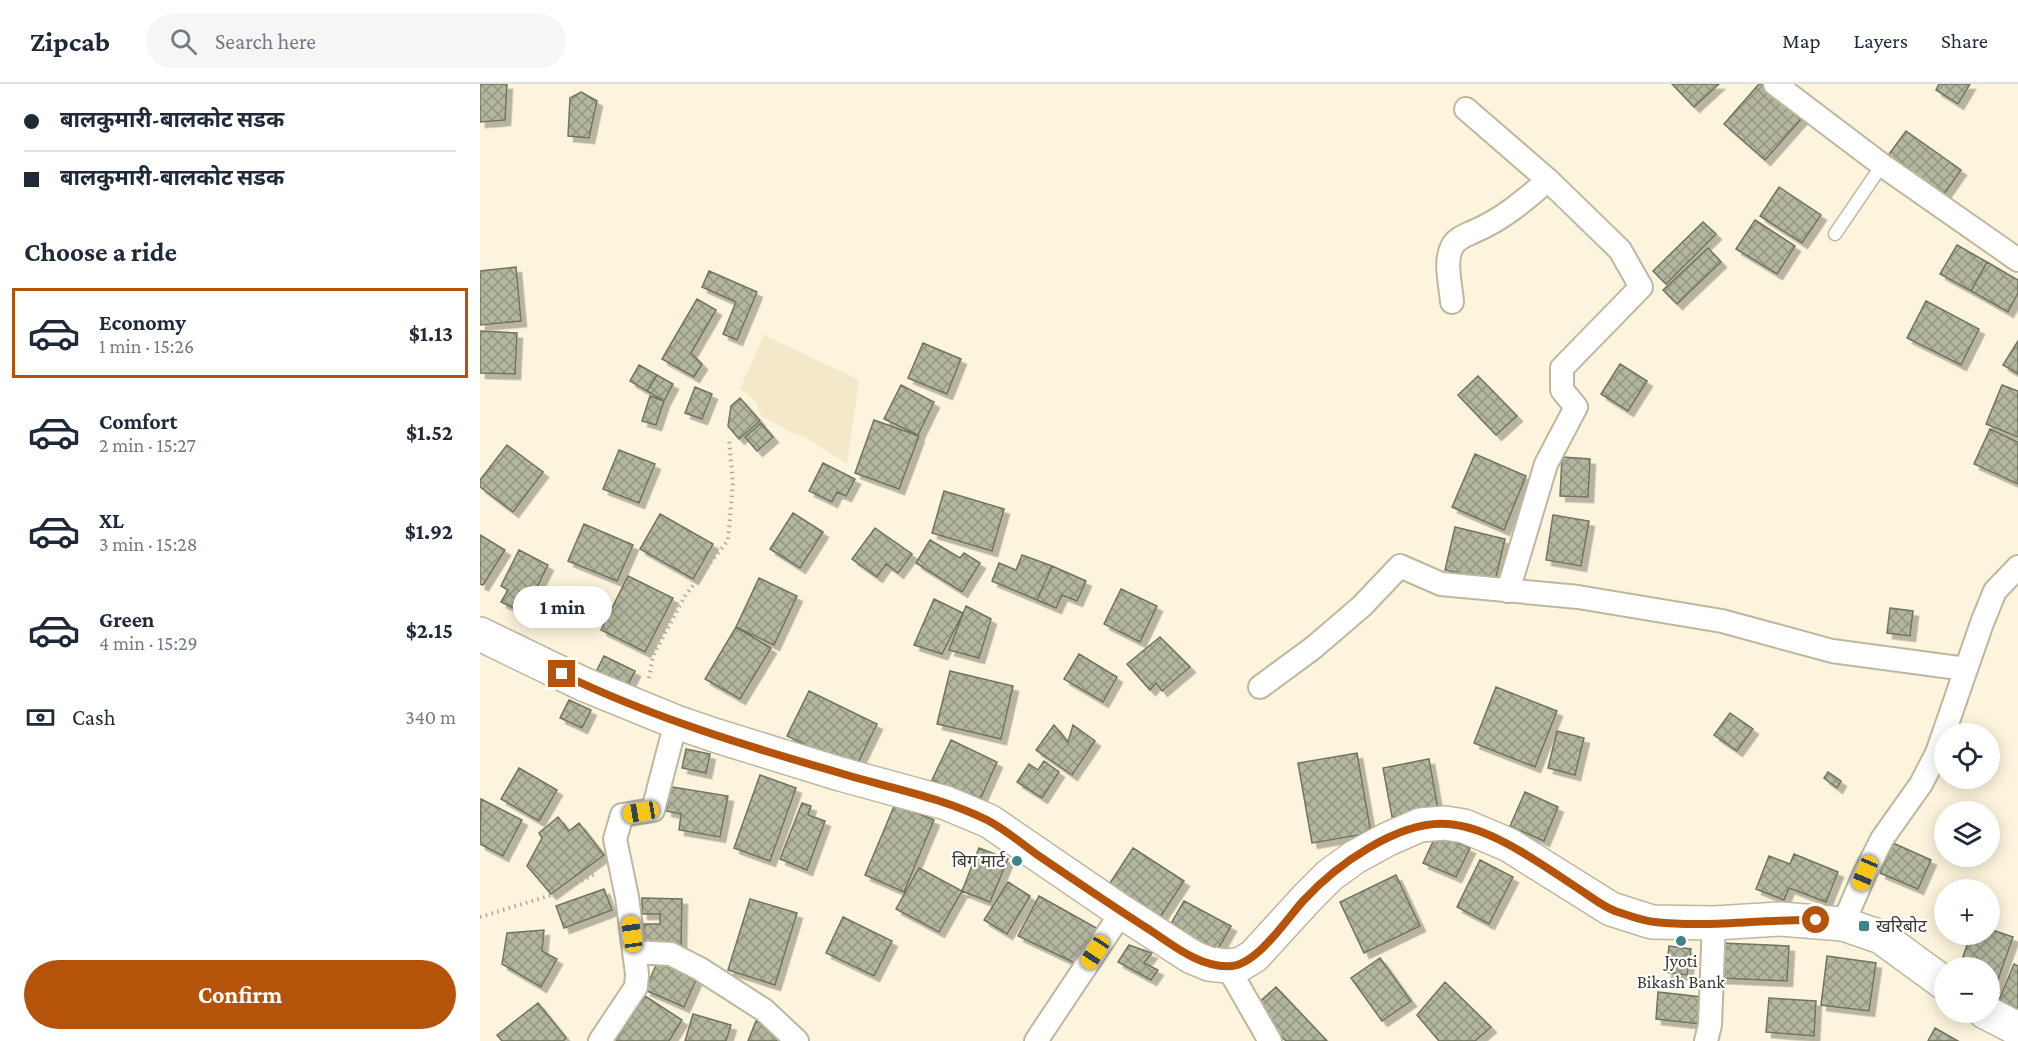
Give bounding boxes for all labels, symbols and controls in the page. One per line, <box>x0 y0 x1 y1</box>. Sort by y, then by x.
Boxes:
search box <box>146 14 566 68</box>
icon: search <box>167 25 200 58</box>
text: Zipcab <box>30 26 110 57</box>
text: Search here <box>215 29 316 54</box>
text: Map <box>1782 29 1821 53</box>
text: Layers <box>1854 29 1908 53</box>
text: Share <box>1941 29 1988 53</box>
text: बालकुमारी-बालकोट सडक <box>60 107 284 132</box>
text: बालकुमारी-बालकोट सडक <box>60 165 284 190</box>
text: Choose a ride <box>24 237 177 267</box>
icon: car <box>27 306 81 360</box>
text: Economy <box>99 310 186 335</box>
text: $1.13 <box>409 321 453 346</box>
text: 1 min · 15:26 <box>99 335 194 357</box>
icon: car <box>27 405 81 459</box>
text: Comfort <box>99 409 177 434</box>
text: $1.52 <box>406 420 453 445</box>
text: 2 min · 15:27 <box>99 434 196 456</box>
icon: car <box>27 504 81 558</box>
text: XL <box>99 508 124 533</box>
text: $1.92 <box>405 519 453 544</box>
text: 3 min · 15:28 <box>99 533 198 555</box>
callout: 1 min <box>512 587 612 629</box>
text: 1 min <box>540 596 585 618</box>
icon: car <box>27 603 81 657</box>
text: Green <box>99 607 155 632</box>
text: $2.15 <box>406 618 453 643</box>
text: 4 min · 15:29 <box>99 632 198 654</box>
route end <box>548 660 575 687</box>
icon: cash <box>24 701 57 734</box>
text: Cash <box>72 705 116 730</box>
text: 340 m <box>405 706 456 728</box>
map controls <box>1934 723 2000 1023</box>
button: locate <box>1934 723 2000 789</box>
car <box>622 800 660 824</box>
button: layers <box>1934 801 2000 867</box>
place label: बिग मार्ट <box>952 850 1006 871</box>
car <box>1850 853 1880 893</box>
marker: बिग मार्ट <box>1010 854 1024 868</box>
button: + <box>1934 879 2000 945</box>
route start <box>1802 906 1829 933</box>
car <box>621 915 643 953</box>
place label: खरिबोट <box>1876 916 1928 936</box>
marker: खरिबोट <box>1857 919 1871 933</box>
car <box>1078 932 1112 972</box>
marker: Jyoti Bikash Bank <box>1674 934 1688 948</box>
place label: Jyoti Bikash Bank <box>1637 951 1725 992</box>
button: − <box>1934 957 2000 1023</box>
button: Confirm <box>24 960 456 1029</box>

